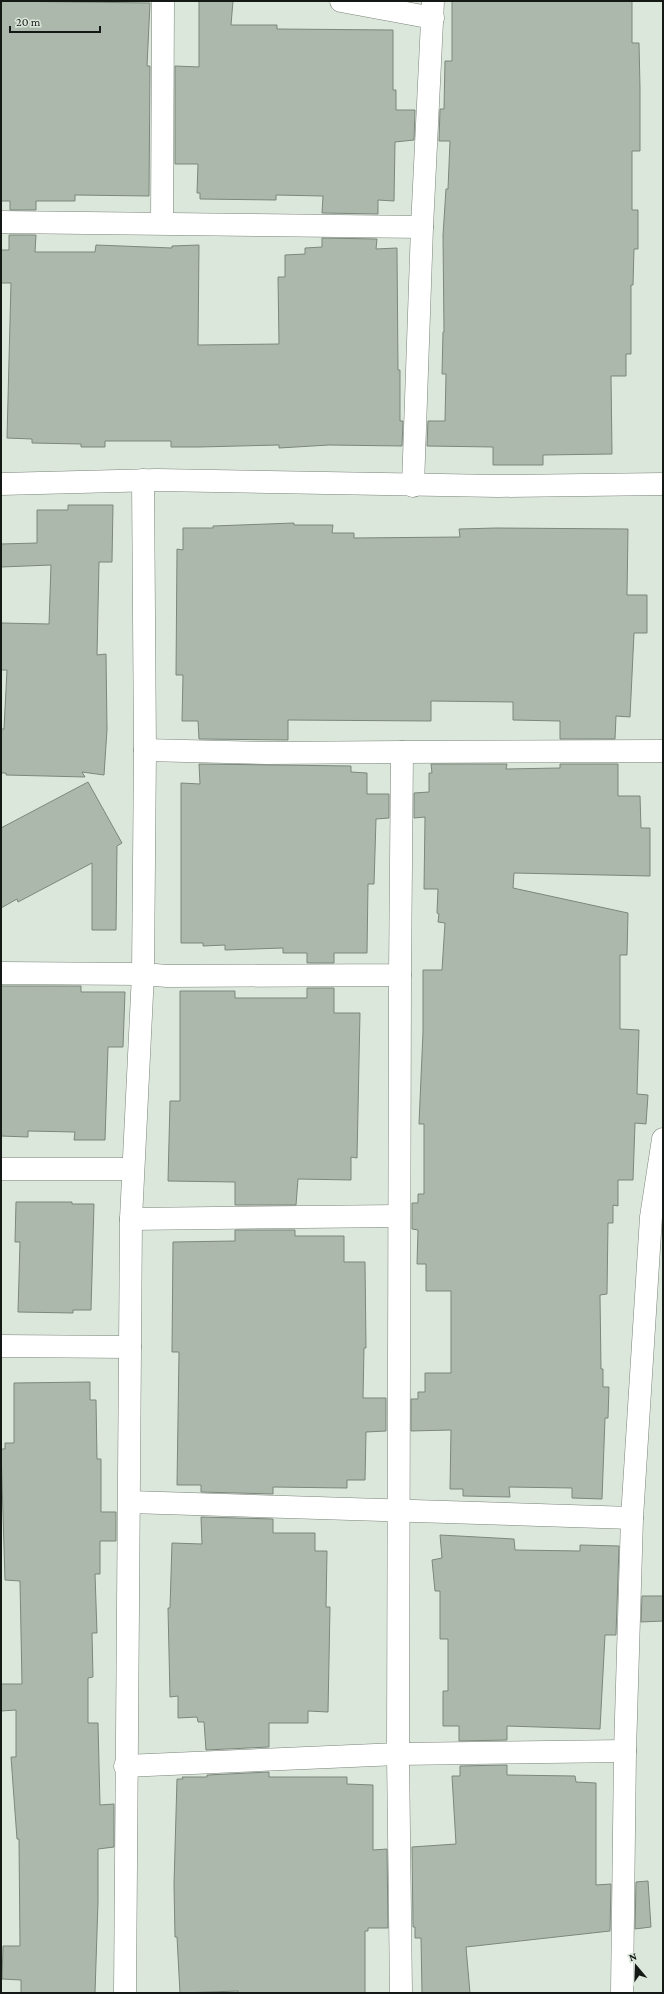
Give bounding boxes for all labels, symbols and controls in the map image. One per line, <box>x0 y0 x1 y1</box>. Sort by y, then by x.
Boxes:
scale bar <box>10 8 100 34</box>
text: 20 m <box>16 15 41 29</box>
north arrow <box>616 1946 656 1986</box>
text: N <box>627 1949 639 1963</box>

